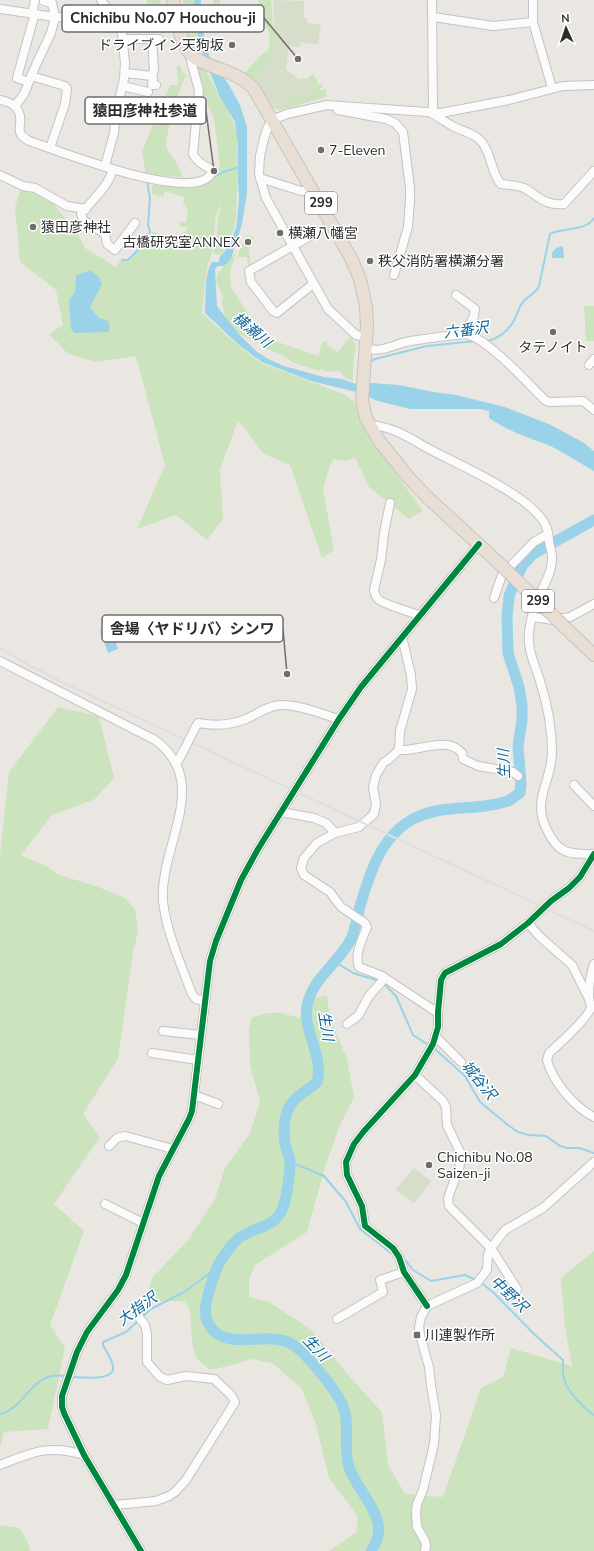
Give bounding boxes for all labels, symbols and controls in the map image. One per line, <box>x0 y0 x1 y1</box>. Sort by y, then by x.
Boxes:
callout: Chichibu No.07 Houchou-ji <box>62 5 264 32</box>
text: Chichibu No.07 Houchou-ji <box>70 8 256 28</box>
north arrow <box>546 8 586 48</box>
text: N <box>561 11 570 26</box>
place label: ドライブイン天狗坂 <box>98 36 224 55</box>
marker: ドライブイン天狗坂 <box>227 40 237 50</box>
callout: 猿田彦神社参道 <box>85 97 206 124</box>
text: 猿田彦神社参道 <box>92 101 198 121</box>
place label: 7-Eleven <box>329 141 385 160</box>
marker: 7-Eleven <box>316 145 326 155</box>
road number: 299 <box>305 192 337 214</box>
place label: 猿田彦神社 <box>41 218 111 237</box>
marker: 猿田彦神社 <box>28 222 38 232</box>
place label: 横瀬八幡宮 <box>288 224 358 243</box>
marker: 横瀬八幡宮 <box>275 228 285 238</box>
place label: 古橋研究室ANNEX <box>122 233 240 252</box>
marker: 古橋研究室ANNEX <box>243 237 253 247</box>
place label: 秩父消防署横瀬分署 <box>378 252 504 271</box>
marker: 秩父消防署横瀬分署 <box>365 256 375 266</box>
water label: 横瀬川 <box>228 308 277 353</box>
water label: 六番沢 <box>442 317 492 343</box>
marker: タテノイト <box>548 327 558 337</box>
place label: タテノイト <box>518 338 588 357</box>
road number: 299 <box>522 590 554 612</box>
callout: 舎場〈ヤドリバ〉シンワ <box>102 615 283 642</box>
text: 舎場〈ヤドリバ〉シンワ <box>109 619 275 639</box>
water label: 生川 <box>493 747 515 779</box>
water label: 生川 <box>314 1010 339 1044</box>
water label: 城谷沢 <box>457 1056 502 1105</box>
place label: Chichibu No.08 Saizen-ji <box>437 1148 533 1183</box>
marker: Chichibu No.08 Saizen-ji <box>424 1160 434 1170</box>
water label: 中野沢 <box>486 1271 534 1318</box>
water label: 大指沢 <box>113 1287 163 1330</box>
place label: 川連製作所 <box>425 1326 495 1345</box>
water label: 生川 <box>298 1330 335 1367</box>
marker: 川連製作所 <box>412 1330 422 1340</box>

